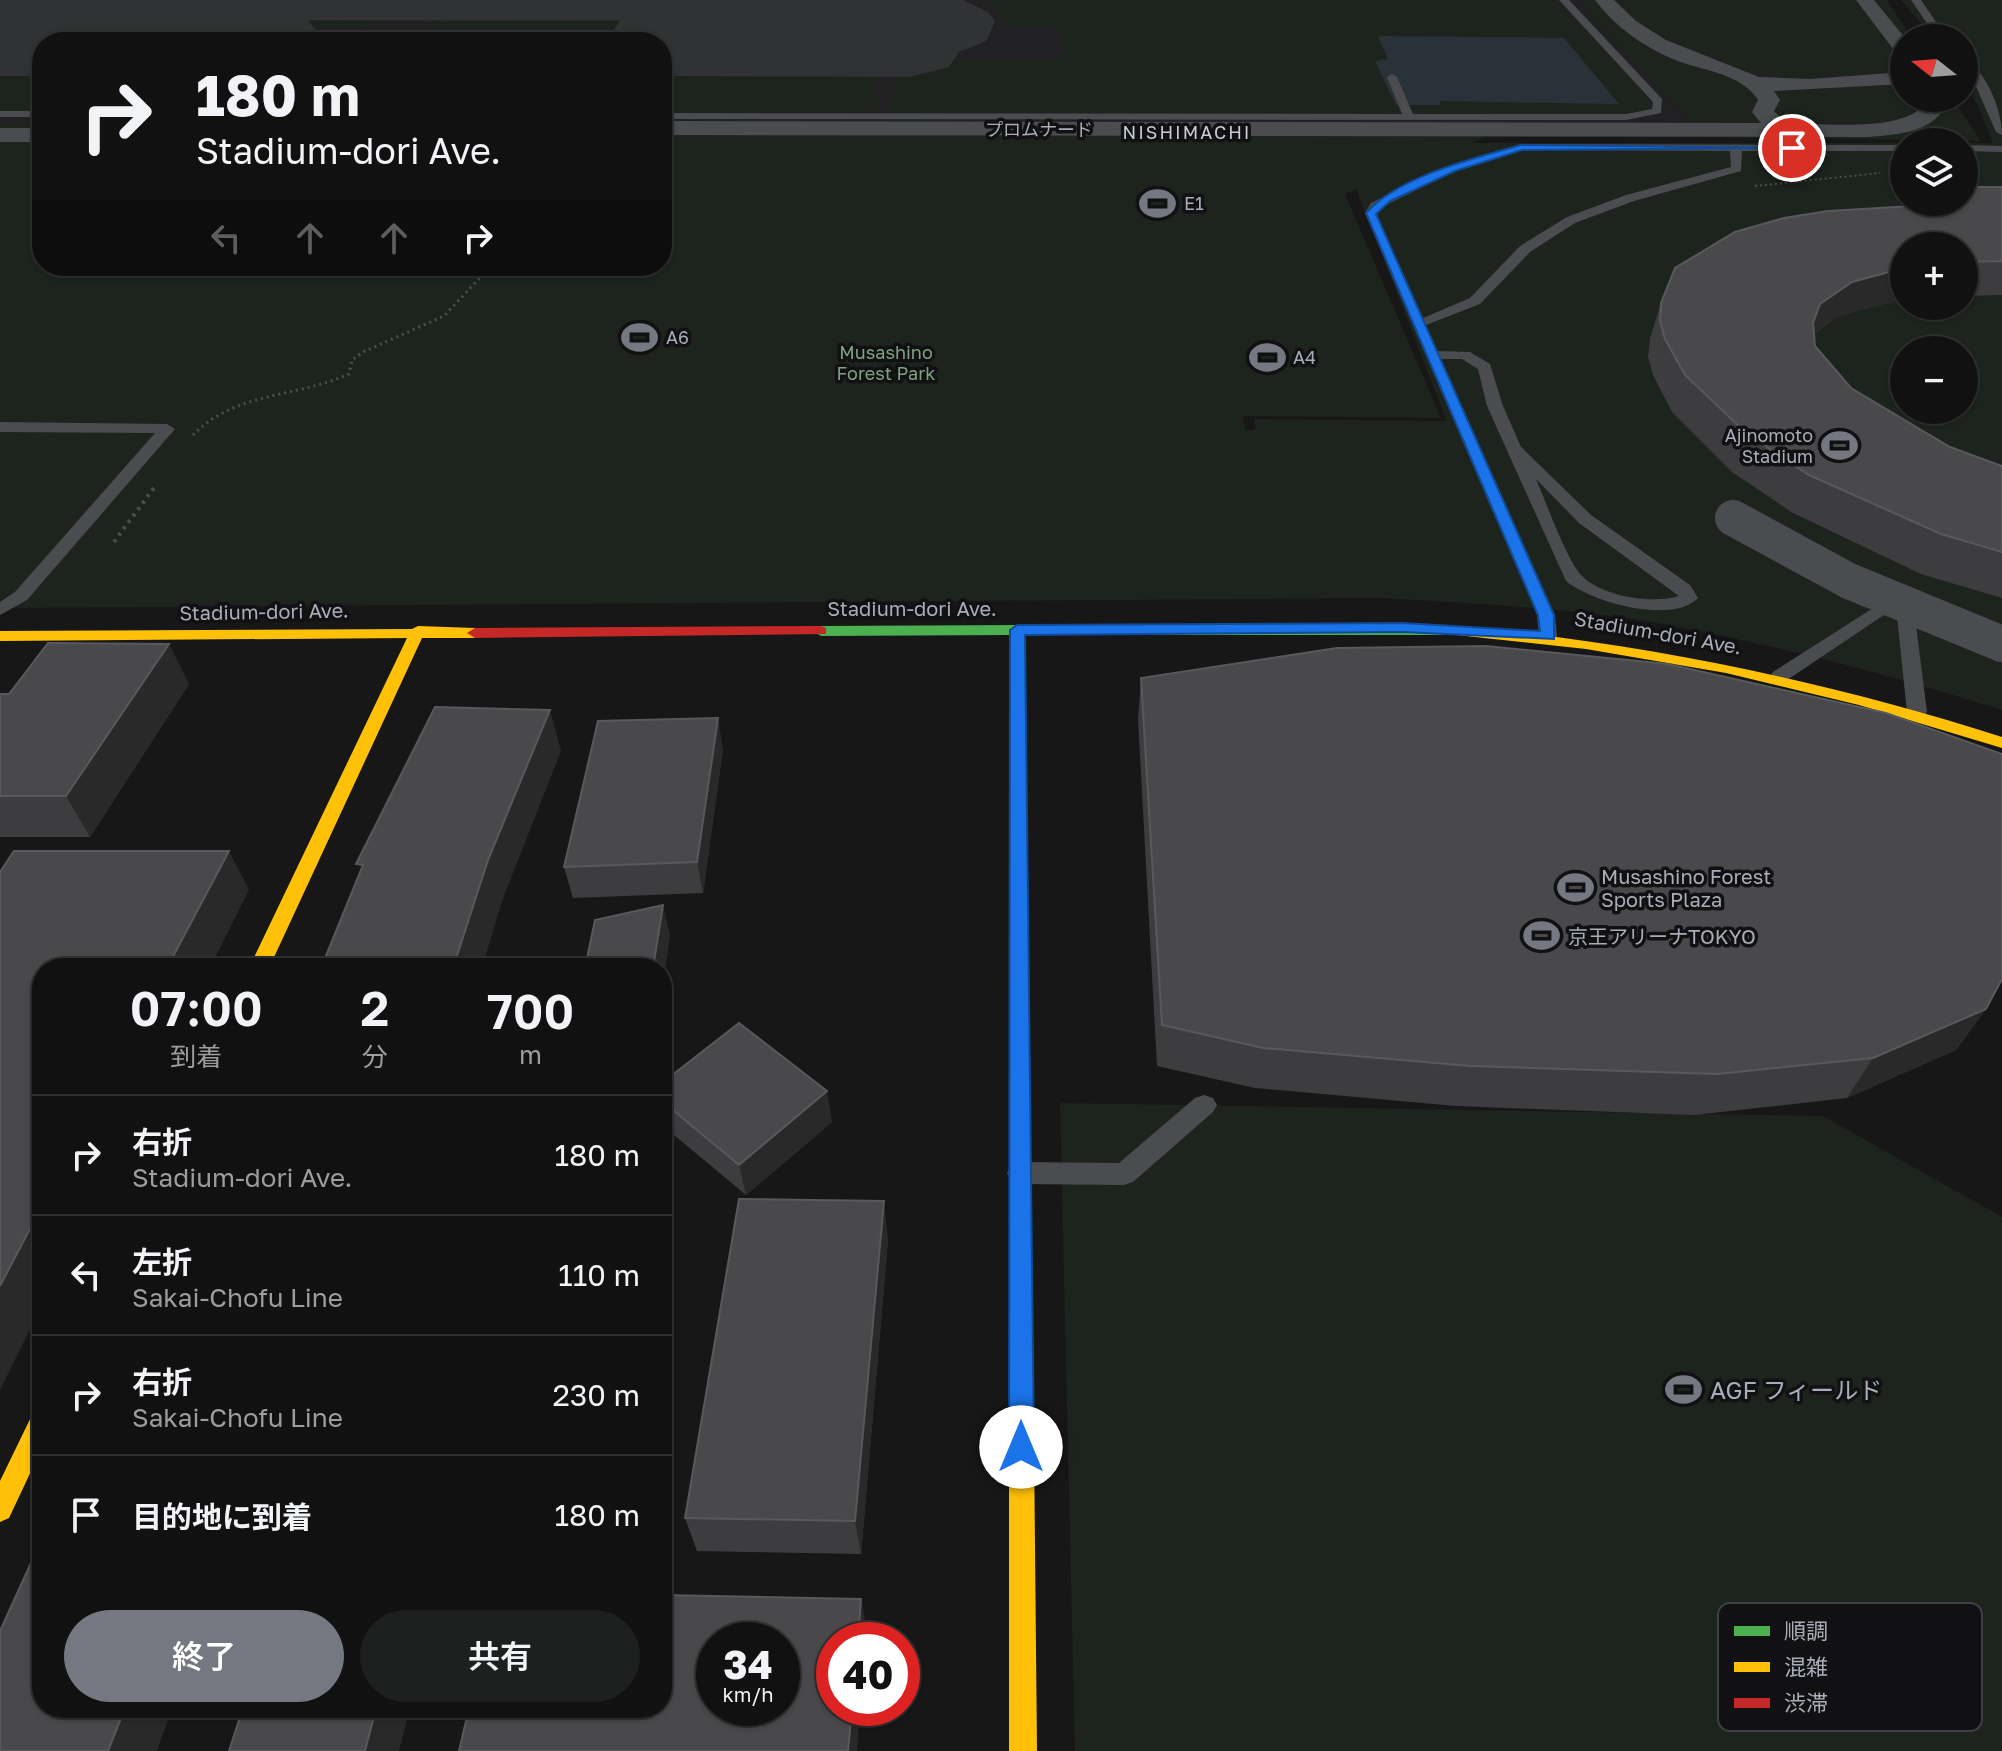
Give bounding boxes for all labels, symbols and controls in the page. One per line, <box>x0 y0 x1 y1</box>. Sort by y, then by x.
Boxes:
north arrow <box>1890 24 1978 112</box>
map controls <box>1890 24 1978 424</box>
text: 180 m <box>196 61 360 128</box>
icon: right <box>64 64 168 168</box>
pin <box>1758 114 1826 182</box>
street label: プロムナード <box>985 118 1093 140</box>
district label: NISHIMACHI <box>1123 121 1251 143</box>
icon: arrive <box>1770 126 1814 170</box>
button: layers <box>1890 128 1978 216</box>
text: Stadium-dori Ave. <box>196 129 501 172</box>
sports icon: E1 <box>1139 184 1177 222</box>
place label: E1 <box>1184 192 1204 214</box>
icon: left <box>204 216 248 260</box>
icon: ahead <box>288 216 332 260</box>
icon: ahead <box>372 216 416 260</box>
icon: right <box>456 216 500 260</box>
button: + <box>1890 232 1978 320</box>
sports icon: A6 <box>621 318 659 356</box>
place label: A6 <box>666 326 689 348</box>
button: − <box>1890 336 1978 424</box>
sports icon: A4 <box>1248 338 1286 376</box>
park label: Musashino Forest Park <box>837 341 935 384</box>
place label: A4 <box>1293 346 1316 368</box>
place label: Ajinomoto Stadium <box>1725 424 1813 467</box>
sports icon: Ajinomoto Stadium <box>1820 426 1858 464</box>
street label: Stadium-dori Ave. <box>827 596 997 620</box>
street label: Stadium-dori Ave. <box>179 598 349 624</box>
street label: Stadium-dori Ave. <box>1572 605 1744 659</box>
place label: Musashino Forest Sports Plaza <box>1601 864 1771 911</box>
sports icon: Musashino Forest Sports Plaza <box>1556 868 1594 906</box>
sports icon: 京王アリーナTOKYO <box>1523 917 1561 955</box>
place label: 京王アリーナTOKYO <box>1568 924 1756 948</box>
text: 07:00 <box>130 979 263 1037</box>
text: 2 <box>360 979 389 1037</box>
text: 700 <box>487 982 574 1040</box>
text: m <box>519 1039 542 1070</box>
text: 到着 <box>170 1041 222 1072</box>
text: 分 <box>362 1041 388 1072</box>
text: 右折 <box>132 1124 192 1160</box>
icon: right <box>64 1133 108 1177</box>
text: 180 m <box>555 1137 640 1173</box>
text: Stadium-dori Ave. <box>132 1162 352 1193</box>
text: 左折 <box>132 1244 192 1280</box>
icon: left <box>64 1253 108 1297</box>
text: 110 m <box>558 1257 640 1293</box>
text: Sakai-Chofu Line <box>132 1282 343 1313</box>
text: 右折 <box>132 1364 192 1400</box>
sports icon: AGF フィールド <box>1665 1370 1703 1408</box>
icon: right <box>64 1373 108 1417</box>
place label: AGF フィールド <box>1710 1375 1882 1404</box>
text: 230 m <box>552 1377 640 1413</box>
text: Sakai-Chofu Line <box>132 1402 343 1433</box>
position arrow <box>979 1405 1063 1489</box>
icon: arrive <box>64 1493 108 1537</box>
text: 180 m <box>555 1497 640 1533</box>
text: 目的地に到着 <box>132 1499 312 1535</box>
legend <box>1718 1603 1982 1731</box>
button: 終了 <box>64 1610 344 1702</box>
button: 共有 <box>360 1610 640 1702</box>
text: 順調 <box>1784 1617 1828 1644</box>
speed limit sign: 40 <box>816 1622 920 1726</box>
text: 34 <box>723 1640 773 1688</box>
text: 混雑 <box>1784 1653 1828 1680</box>
text: km/h <box>723 1682 773 1706</box>
text: 渋滞 <box>1784 1689 1828 1716</box>

